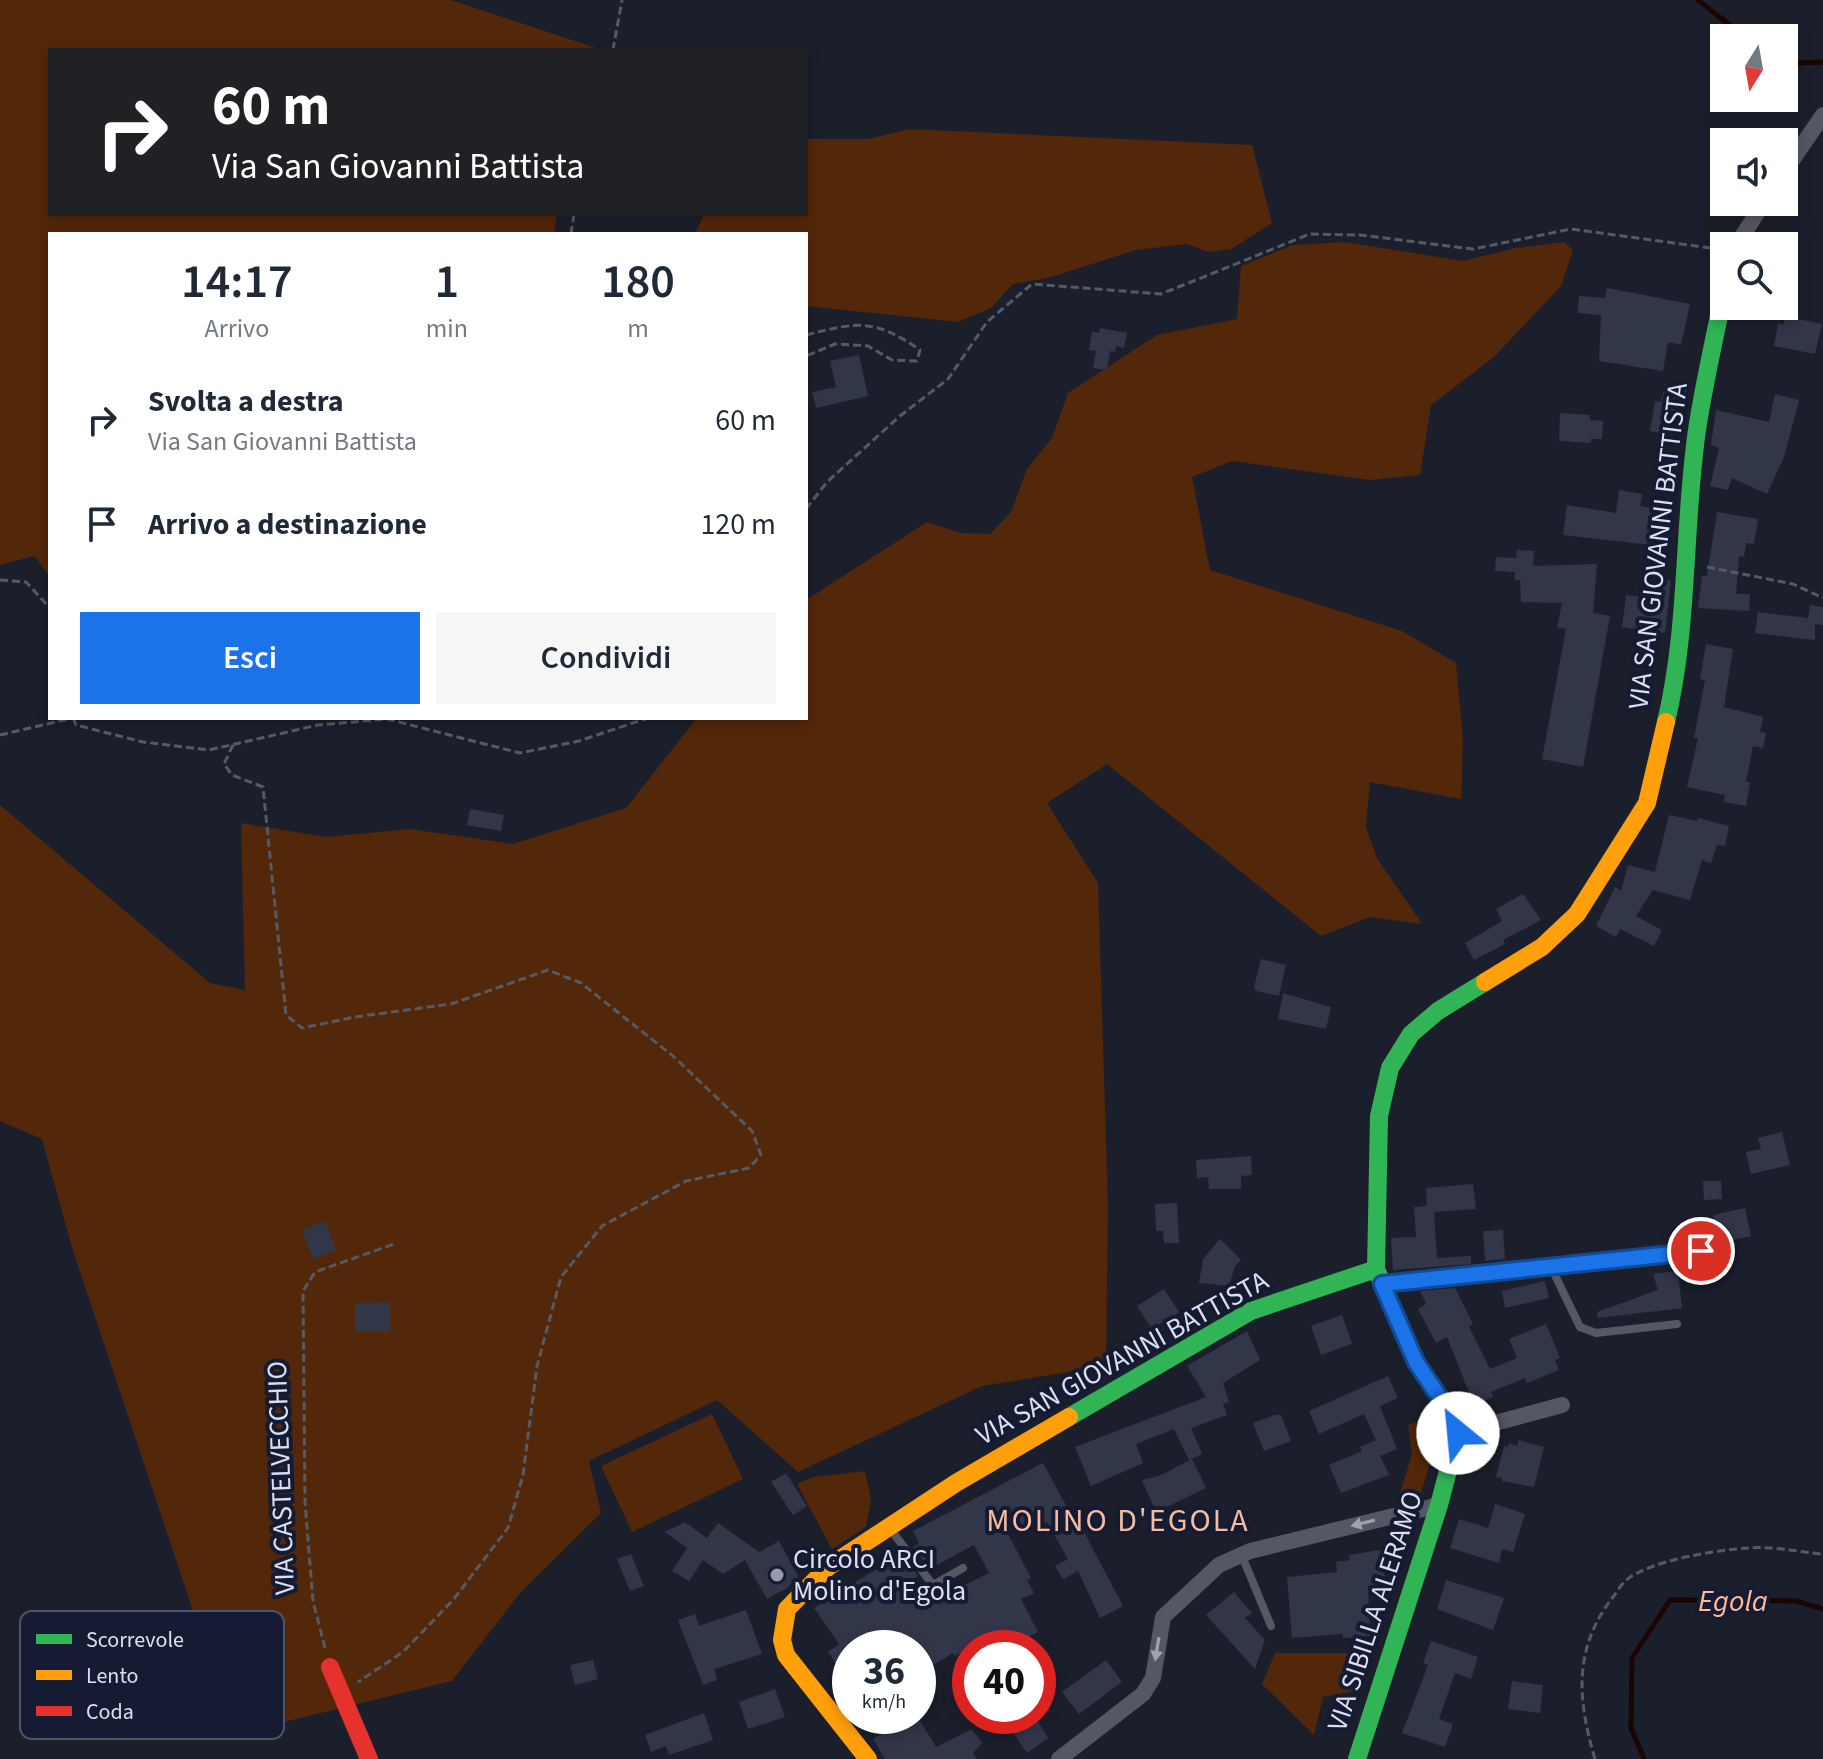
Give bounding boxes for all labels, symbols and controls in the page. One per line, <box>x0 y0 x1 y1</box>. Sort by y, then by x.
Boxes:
north arrow <box>1710 24 1798 112</box>
map controls <box>1710 24 1798 320</box>
text: 60 m <box>212 67 330 146</box>
icon: right <box>80 80 184 184</box>
button: sound <box>1710 128 1798 216</box>
text: Via San Giovanni Battista <box>212 141 584 192</box>
button: search <box>1710 232 1798 320</box>
text: 14:17 <box>181 248 293 316</box>
text: 1 <box>435 248 459 316</box>
text: 180 <box>601 248 675 316</box>
text: Arrivo <box>205 310 269 347</box>
text: min <box>426 310 468 347</box>
text: m <box>627 310 649 347</box>
text: Svolta a destra <box>148 380 344 423</box>
street label: VIA SAN GIOVANNI BATTISTA <box>1618 380 1698 712</box>
icon: right <box>80 398 124 442</box>
text: 60 m <box>715 399 776 442</box>
text: Via San Giovanni Battista <box>148 423 417 460</box>
icon: arrive <box>80 502 124 546</box>
text: Arrivo a destinazione <box>148 503 427 546</box>
text: 120 m <box>700 503 776 546</box>
button: Esci <box>80 612 420 704</box>
button: Condividi <box>436 612 776 704</box>
pin <box>1667 1217 1735 1285</box>
icon: arrive <box>1679 1229 1723 1273</box>
street label: VIA SAN GIOVANNI BATTISTA <box>968 1260 1276 1455</box>
street label: VIA CASTELVECCHIO <box>257 1360 305 1596</box>
position arrow <box>1416 1391 1500 1475</box>
street label: VIA SIBILLA ALERAMO <box>1317 1486 1433 1736</box>
district label: MOLINO D'EGOLA <box>986 1498 1250 1544</box>
one-way arrow <box>1350 1518 1375 1530</box>
place label: Circolo ARCI Molino d'Egola <box>793 1539 966 1611</box>
marker: Circolo ARCI Molino d'Egola <box>768 1566 786 1584</box>
water label: Egola <box>1698 1580 1768 1623</box>
legend <box>20 1611 284 1739</box>
text: Scorrevole <box>86 1624 184 1656</box>
speed limit sign: 40 <box>952 1630 1056 1734</box>
one-way arrow <box>1150 1637 1163 1662</box>
text: 36 <box>863 1643 905 1700</box>
text: Lento <box>86 1660 138 1692</box>
text: km/h <box>862 1688 906 1716</box>
text: Coda <box>86 1696 134 1728</box>

